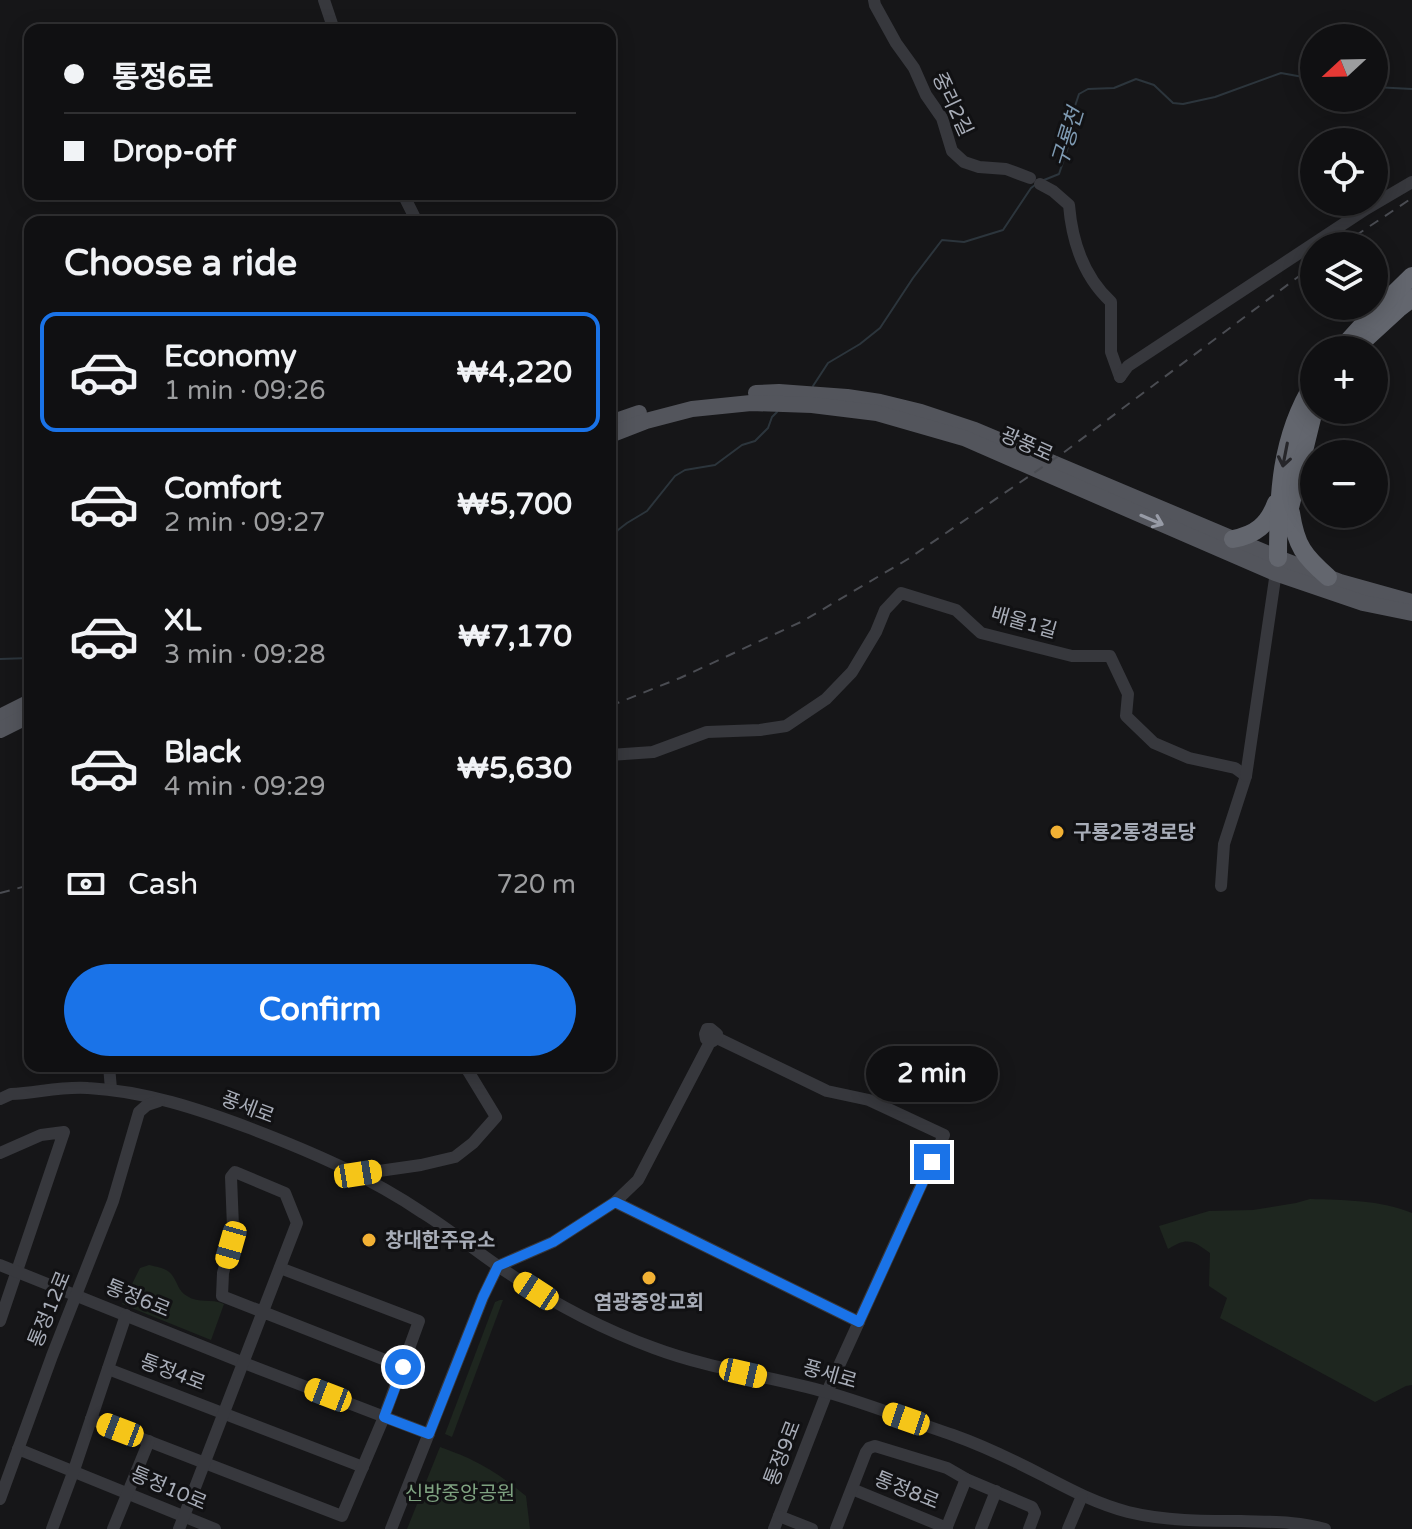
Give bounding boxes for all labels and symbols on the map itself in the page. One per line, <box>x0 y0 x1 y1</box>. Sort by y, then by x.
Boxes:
north arrow <box>1300 24 1388 112</box>
street label: 중리2길 <box>927 69 977 140</box>
water label: 구룡천 <box>1047 102 1090 170</box>
street label: 광풍로 <box>996 423 1057 467</box>
one-way arrow <box>1277 441 1292 467</box>
one-way arrow <box>1139 514 1164 529</box>
street label: 배울1길 <box>988 602 1060 644</box>
place label: 구룡2통경로당 <box>1073 821 1196 845</box>
marker: 구룡2통경로당 <box>1048 823 1066 841</box>
callout: 2 min <box>866 1046 998 1102</box>
street label: 풍세로 <box>218 1087 278 1129</box>
route end <box>914 1144 950 1180</box>
car <box>332 1158 384 1190</box>
car <box>213 1219 249 1271</box>
place label: 창대한주유소 <box>385 1229 495 1253</box>
marker: 창대한주유소 <box>360 1231 378 1249</box>
street label: 통정12로 <box>24 1268 76 1351</box>
car <box>509 1268 563 1314</box>
marker: 염광중앙교회 <box>640 1269 658 1287</box>
street label: 통정6로 <box>102 1275 174 1323</box>
place label: 염광중앙교회 <box>594 1291 704 1315</box>
route start <box>385 1349 421 1385</box>
street label: 통정4로 <box>137 1350 209 1396</box>
car <box>717 1356 769 1390</box>
street label: 풍세로 <box>800 1356 860 1394</box>
car <box>301 1375 355 1415</box>
car <box>879 1400 933 1438</box>
car <box>93 1410 147 1450</box>
street label: 통정9로 <box>760 1417 806 1489</box>
street label: 통정10로 <box>127 1462 210 1516</box>
street label: 통정8로 <box>871 1467 943 1515</box>
park label: 신방중앙공원 <box>405 1482 515 1506</box>

